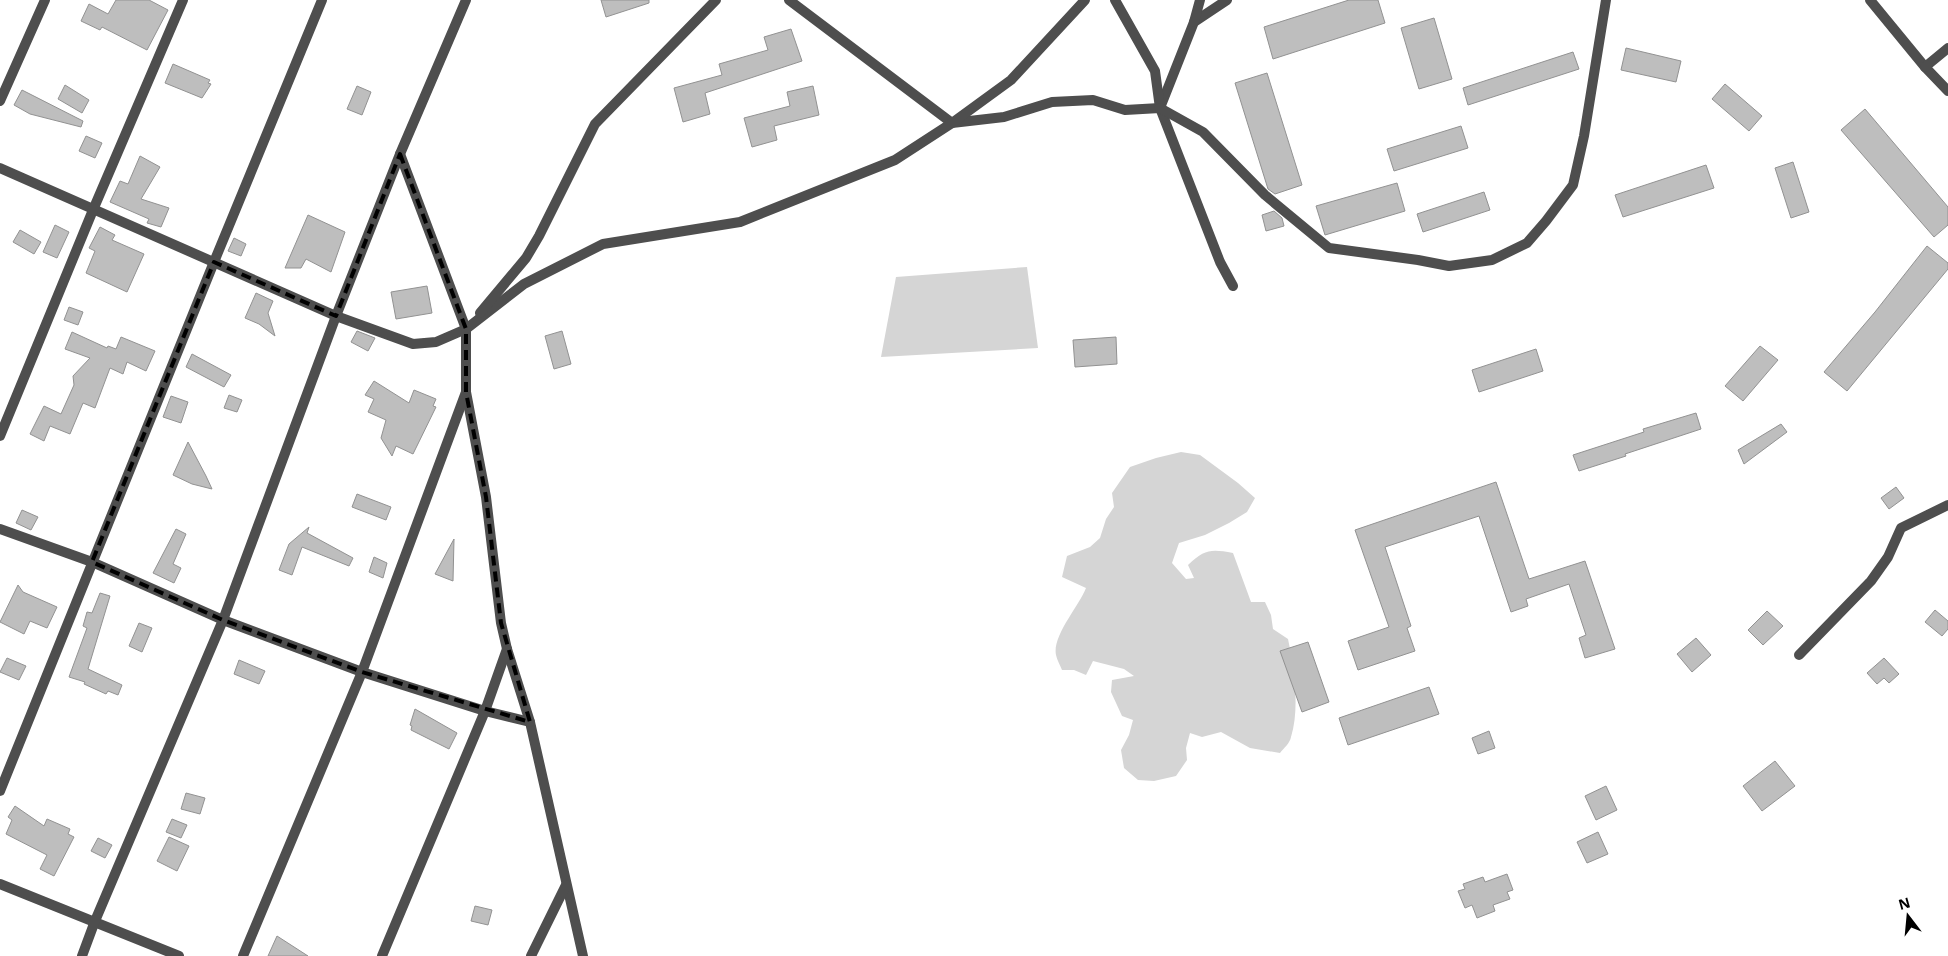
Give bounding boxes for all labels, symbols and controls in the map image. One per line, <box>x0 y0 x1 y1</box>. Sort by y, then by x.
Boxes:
north arrow <box>1883 891 1933 941</box>
text: N <box>1896 892 1912 914</box>

